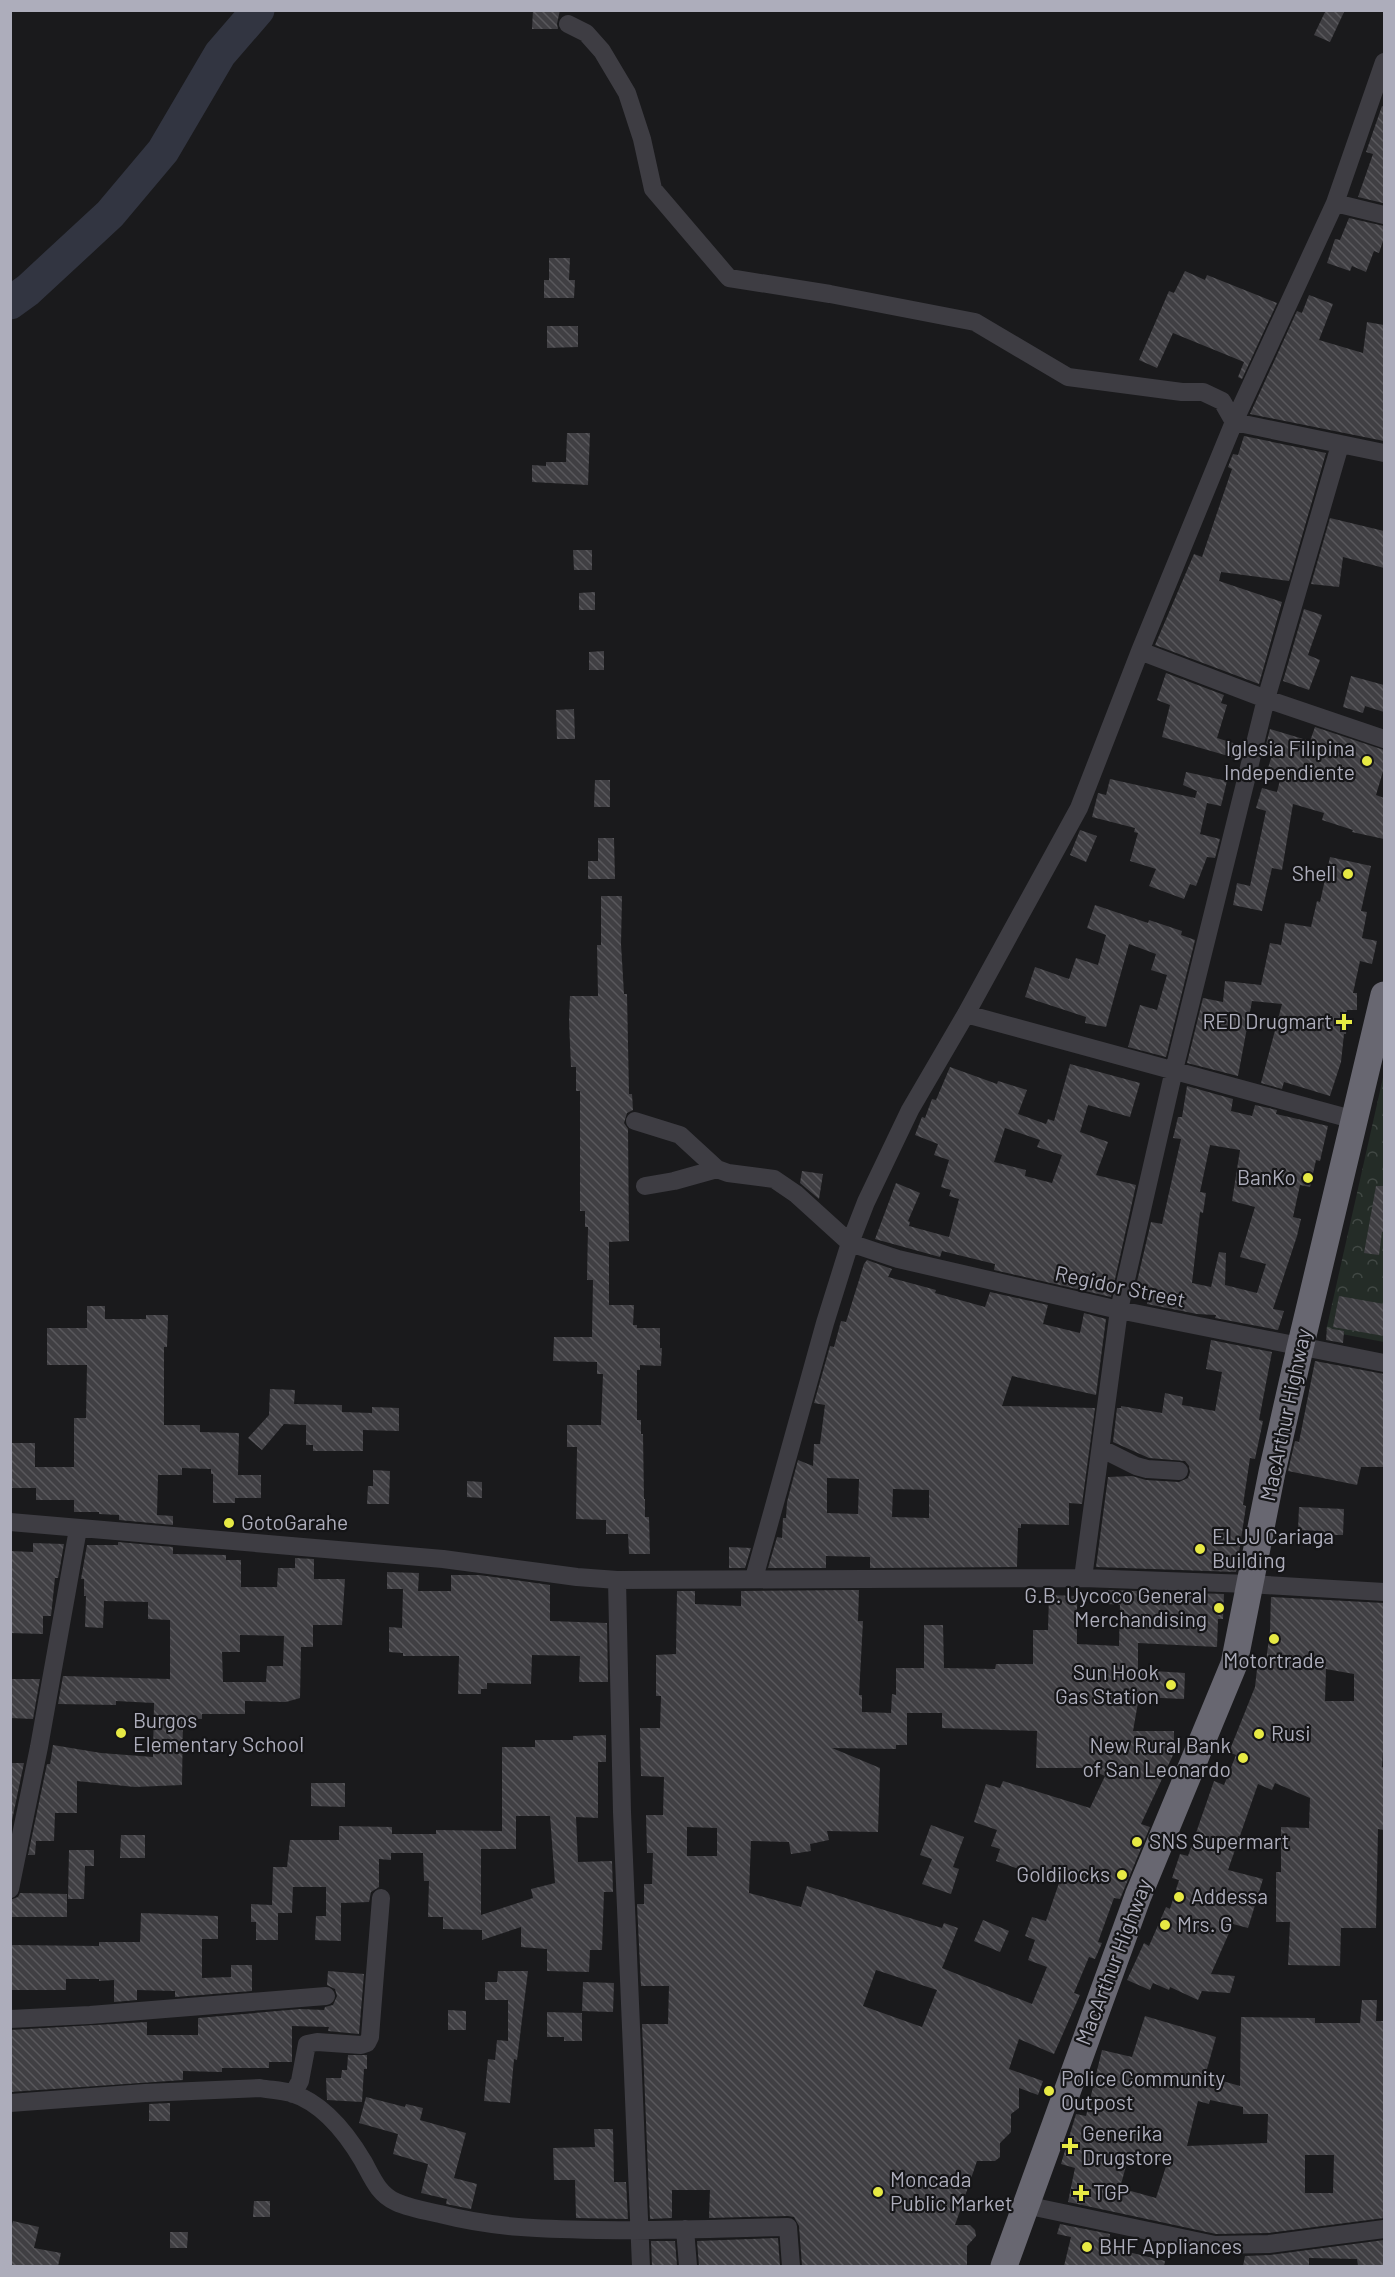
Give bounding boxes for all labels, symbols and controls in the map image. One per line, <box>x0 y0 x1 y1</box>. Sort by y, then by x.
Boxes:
place label: Iglesia Filipina Independiente <box>1224 735 1355 784</box>
marker: Iglesia Filipina Independiente <box>1360 754 1374 768</box>
place label: Shell <box>1292 860 1336 885</box>
marker: Shell <box>1341 867 1355 881</box>
place label: RED Drugmart <box>1202 1008 1332 1033</box>
marker: RED Drugmart <box>1337 1015 1351 1029</box>
place label: BanKo <box>1237 1164 1296 1189</box>
marker: BanKo <box>1301 1171 1315 1185</box>
street label: Regidor Street <box>1053 1260 1188 1312</box>
street label: MacArthur Highway <box>1254 1326 1315 1503</box>
place label: GotoGarahe <box>241 1509 348 1534</box>
marker: GotoGarahe <box>222 1516 236 1530</box>
place label: ELJJ Cariaga Building <box>1212 1523 1334 1572</box>
marker: ELJJ Cariaga Building <box>1193 1542 1207 1556</box>
place label: G.B. Uycoco General Merchandising <box>1024 1582 1207 1631</box>
marker: G.B. Uycoco General Merchandising <box>1212 1601 1226 1615</box>
marker: Motortrade <box>1267 1632 1281 1646</box>
place label: Motortrade <box>1223 1647 1325 1672</box>
place label: Sun Hook Gas Station <box>1055 1659 1159 1708</box>
marker: Sun Hook Gas Station <box>1164 1678 1178 1692</box>
place label: Burgos Elementary School <box>133 1707 304 1756</box>
place label: Rusi <box>1271 1720 1311 1745</box>
marker: Burgos Elementary School <box>114 1726 128 1740</box>
marker: Rusi <box>1252 1727 1266 1741</box>
place label: New Rural Bank of San Leonardo <box>1082 1732 1231 1781</box>
marker: New Rural Bank of San Leonardo <box>1236 1751 1250 1765</box>
place label: SNS Supermart <box>1149 1828 1289 1853</box>
marker: SNS Supermart <box>1130 1835 1144 1849</box>
place label: Goldilocks <box>1016 1861 1110 1886</box>
marker: Goldilocks <box>1115 1868 1129 1882</box>
street label: MacArthur Highway <box>1069 1875 1156 2048</box>
place label: Addessa <box>1191 1883 1268 1908</box>
marker: Addessa <box>1172 1890 1186 1904</box>
place label: Mrs. G <box>1177 1911 1233 1936</box>
marker: Mrs. G <box>1158 1918 1172 1932</box>
place label: Police Community Outpost <box>1061 2065 1225 2114</box>
marker: Police Community Outpost <box>1042 2084 1056 2098</box>
place label: Generika Drugstore <box>1082 2120 1173 2169</box>
marker: Generika Drugstore <box>1063 2139 1077 2153</box>
place label: Moncada Public Market <box>890 2166 1013 2215</box>
place label: TGP <box>1093 2179 1129 2204</box>
marker: Moncada Public Market <box>871 2185 885 2199</box>
marker: TGP <box>1074 2186 1088 2200</box>
place label: BHF Appliances <box>1099 2233 1242 2258</box>
marker: BHF Appliances <box>1080 2240 1094 2254</box>

